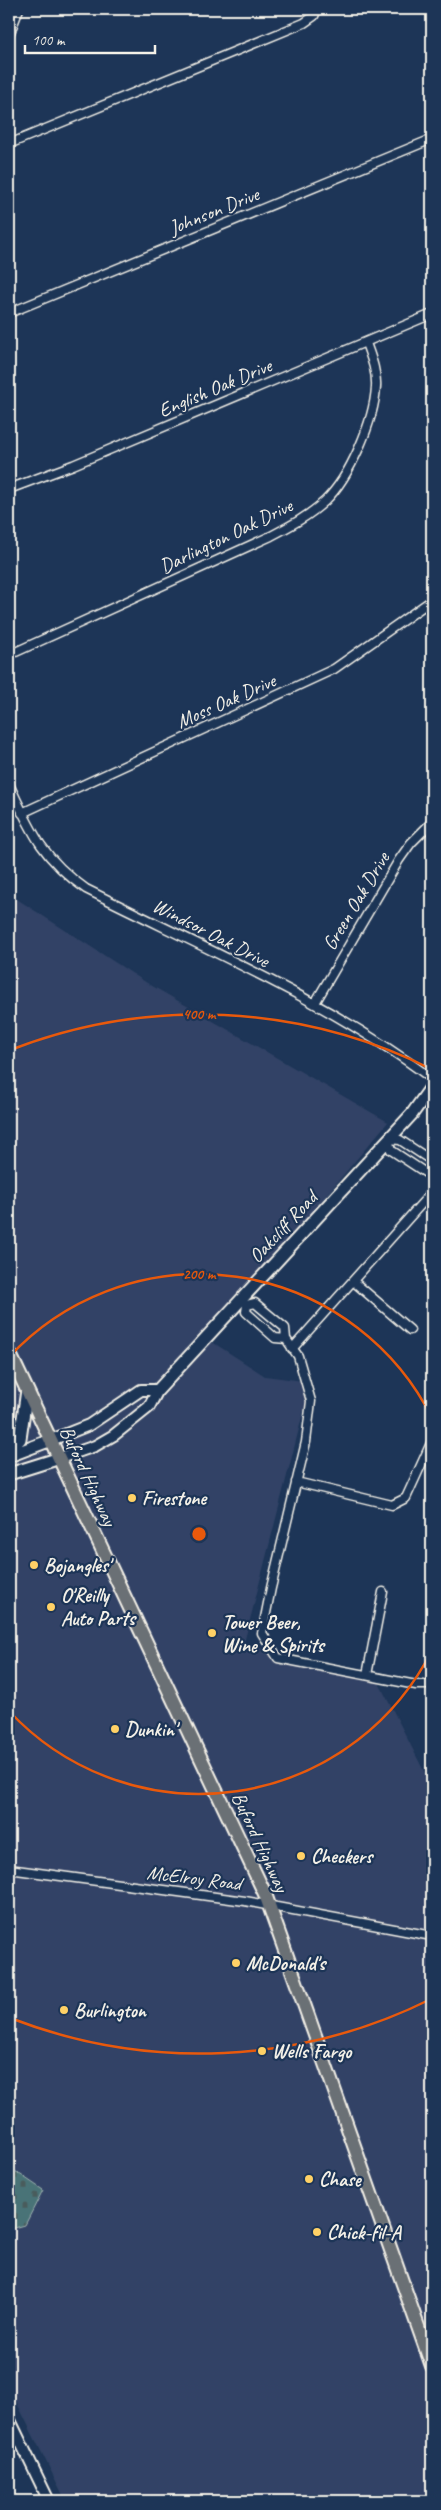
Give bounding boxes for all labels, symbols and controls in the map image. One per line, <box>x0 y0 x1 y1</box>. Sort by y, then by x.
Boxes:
scale bar <box>25 22 155 54</box>
text: 100 m <box>32 31 66 50</box>
street label: Johnson Drive <box>165 181 264 241</box>
street label: English Oak Drive <box>155 352 277 423</box>
street label: Darlington Oak Drive <box>156 492 298 579</box>
street label: Moss Oak Drive <box>173 667 281 734</box>
street label: Green Oak Drive <box>317 846 396 955</box>
street label: Windsor Oak Drive <box>148 893 275 974</box>
text: 400 m <box>183 1005 217 1024</box>
street label: Oakcliff Road <box>243 1184 325 1268</box>
text: 200 m <box>183 1265 217 1284</box>
street label: Buford Highway <box>54 1422 123 1532</box>
place label: Firestone <box>142 1486 208 1511</box>
marker: Firestone <box>126 1492 138 1504</box>
centre of rings <box>190 1525 208 1543</box>
place label: Bojangles' <box>44 1553 115 1578</box>
marker: Bojangles' <box>28 1559 40 1571</box>
place label: O'Reilly Auto Parts <box>61 1583 137 1631</box>
marker: O'Reilly Auto Parts <box>45 1601 57 1613</box>
place label: Tower Beer, Wine & Spirits <box>222 1610 326 1658</box>
marker: Tower Beer, Wine & Spirits <box>206 1627 218 1639</box>
place label: Dunkin' <box>125 1717 181 1742</box>
marker: Dunkin' <box>109 1723 121 1735</box>
street label: Buford Highway <box>226 1788 295 1898</box>
place label: Checkers <box>311 1844 374 1869</box>
marker: Checkers <box>295 1850 307 1862</box>
street label: McElroy Road <box>145 1860 246 1897</box>
place label: McDonald's <box>246 1951 327 1976</box>
marker: McDonald's <box>230 1957 242 1969</box>
place label: Burlington <box>74 1998 148 2023</box>
marker: Burlington <box>58 2004 70 2016</box>
place label: Wells Fargo <box>272 2039 353 2064</box>
marker: Wells Fargo <box>256 2045 268 2057</box>
place label: Chase <box>319 2167 362 2192</box>
marker: Chase <box>303 2173 315 2185</box>
place label: Chick-fil-A <box>327 2220 402 2245</box>
marker: Chick-fil-A <box>311 2226 323 2238</box>

